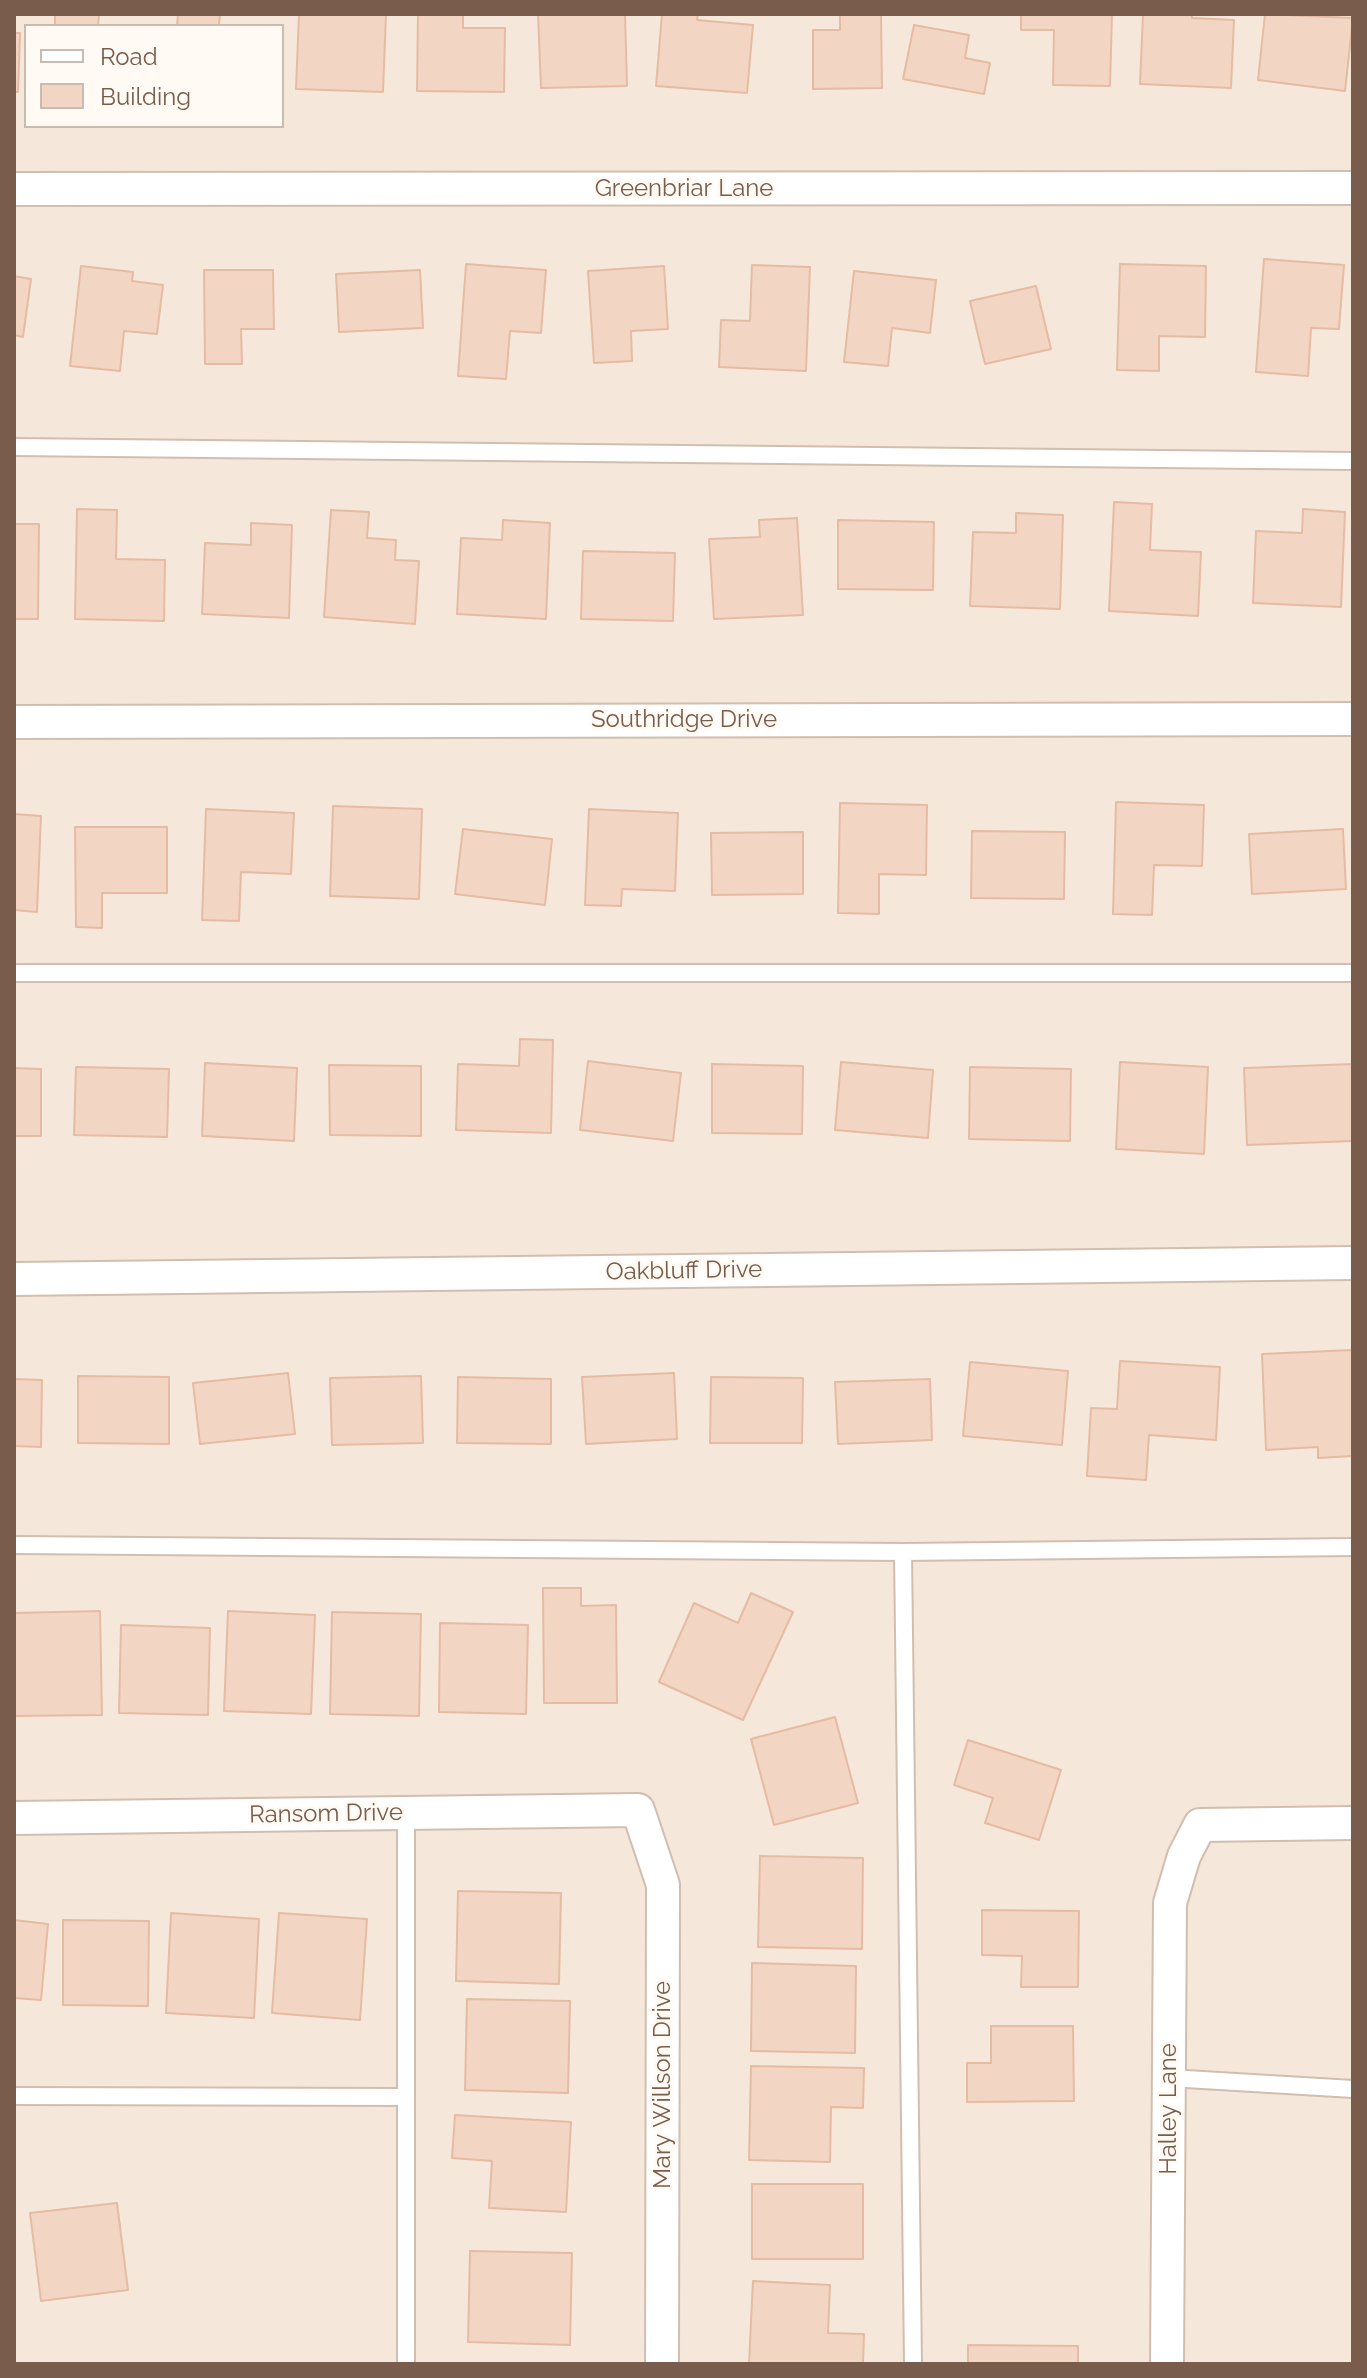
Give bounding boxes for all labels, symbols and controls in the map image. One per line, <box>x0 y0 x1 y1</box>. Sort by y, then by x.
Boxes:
legend <box>24 24 284 128</box>
text: Road <box>100 42 158 71</box>
text: Building <box>100 82 191 111</box>
street label: Greenbriar Lane <box>595 175 773 203</box>
street label: Southridge Drive <box>591 706 777 734</box>
street label: Oakbluff Drive <box>605 1255 763 1287</box>
street label: Ransom Drive <box>249 1798 403 1830</box>
street label: Mary Willson Drive <box>649 1981 677 2189</box>
street label: Halley Lane <box>1155 2043 1183 2175</box>

